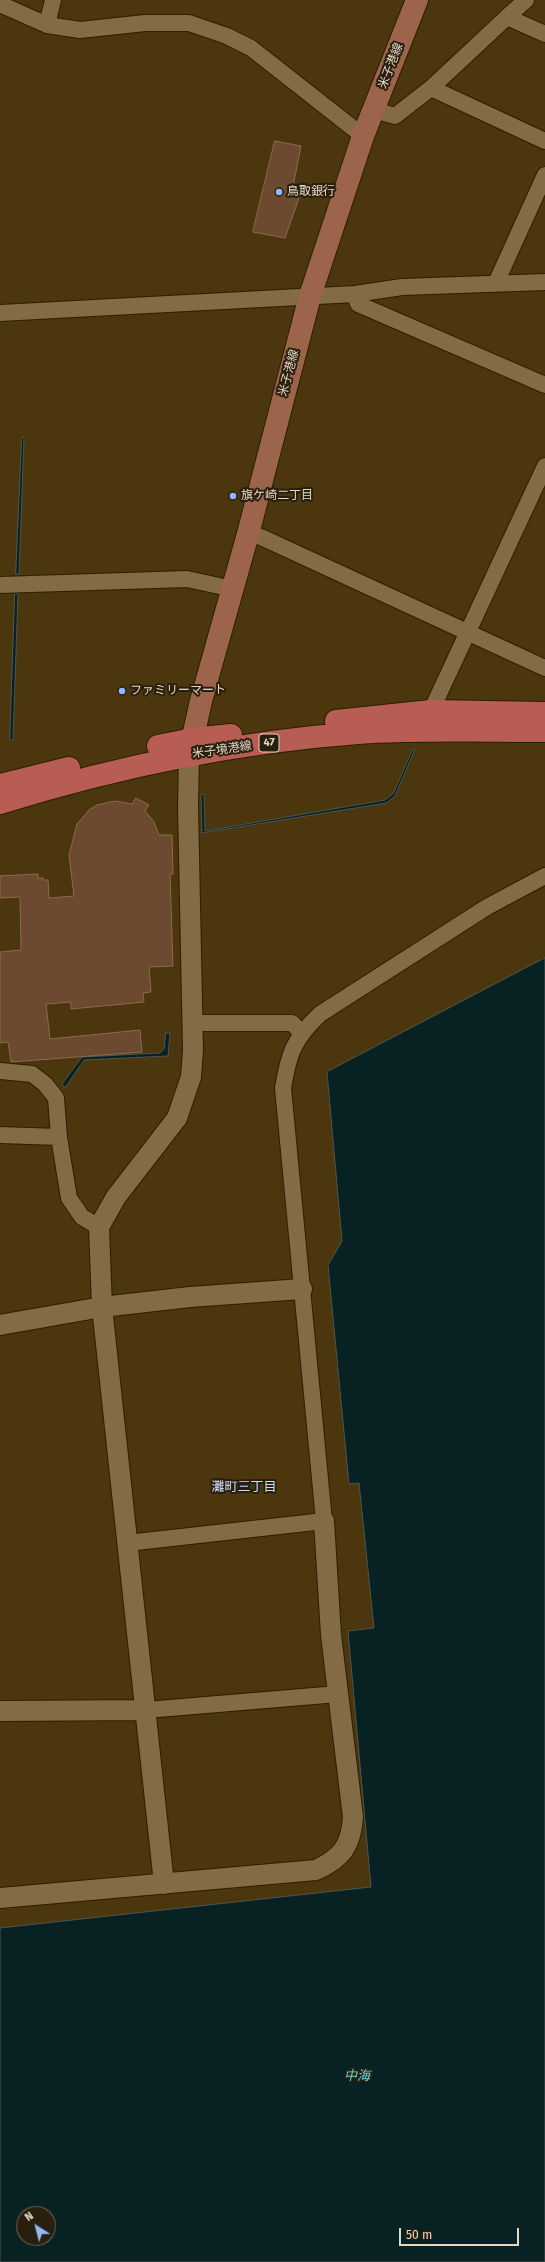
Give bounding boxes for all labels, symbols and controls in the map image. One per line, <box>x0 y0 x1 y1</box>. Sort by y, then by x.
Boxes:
street label: 米子港線 <box>376 41 406 91</box>
place label: 鳥取銀行 <box>287 185 335 199</box>
marker: 鳥取銀行 <box>274 187 284 197</box>
street label: 米子港線 <box>276 348 302 398</box>
place label: 旗ケ崎二丁目 <box>241 489 313 503</box>
marker: 旗ケ崎二丁目 <box>228 491 238 501</box>
place label: ファミリーマート <box>130 684 226 698</box>
marker: ファミリーマート <box>117 686 127 696</box>
road number: 47 <box>259 734 279 752</box>
street label: 米子境港線 <box>191 739 253 761</box>
district label: 灘町三丁目 <box>212 1479 276 1495</box>
water label: 中海 <box>344 2068 370 2084</box>
north arrow <box>16 2206 56 2246</box>
text: N <box>22 2209 36 2224</box>
scale bar <box>401 2220 521 2246</box>
text: 50 m <box>406 2228 432 2242</box>

